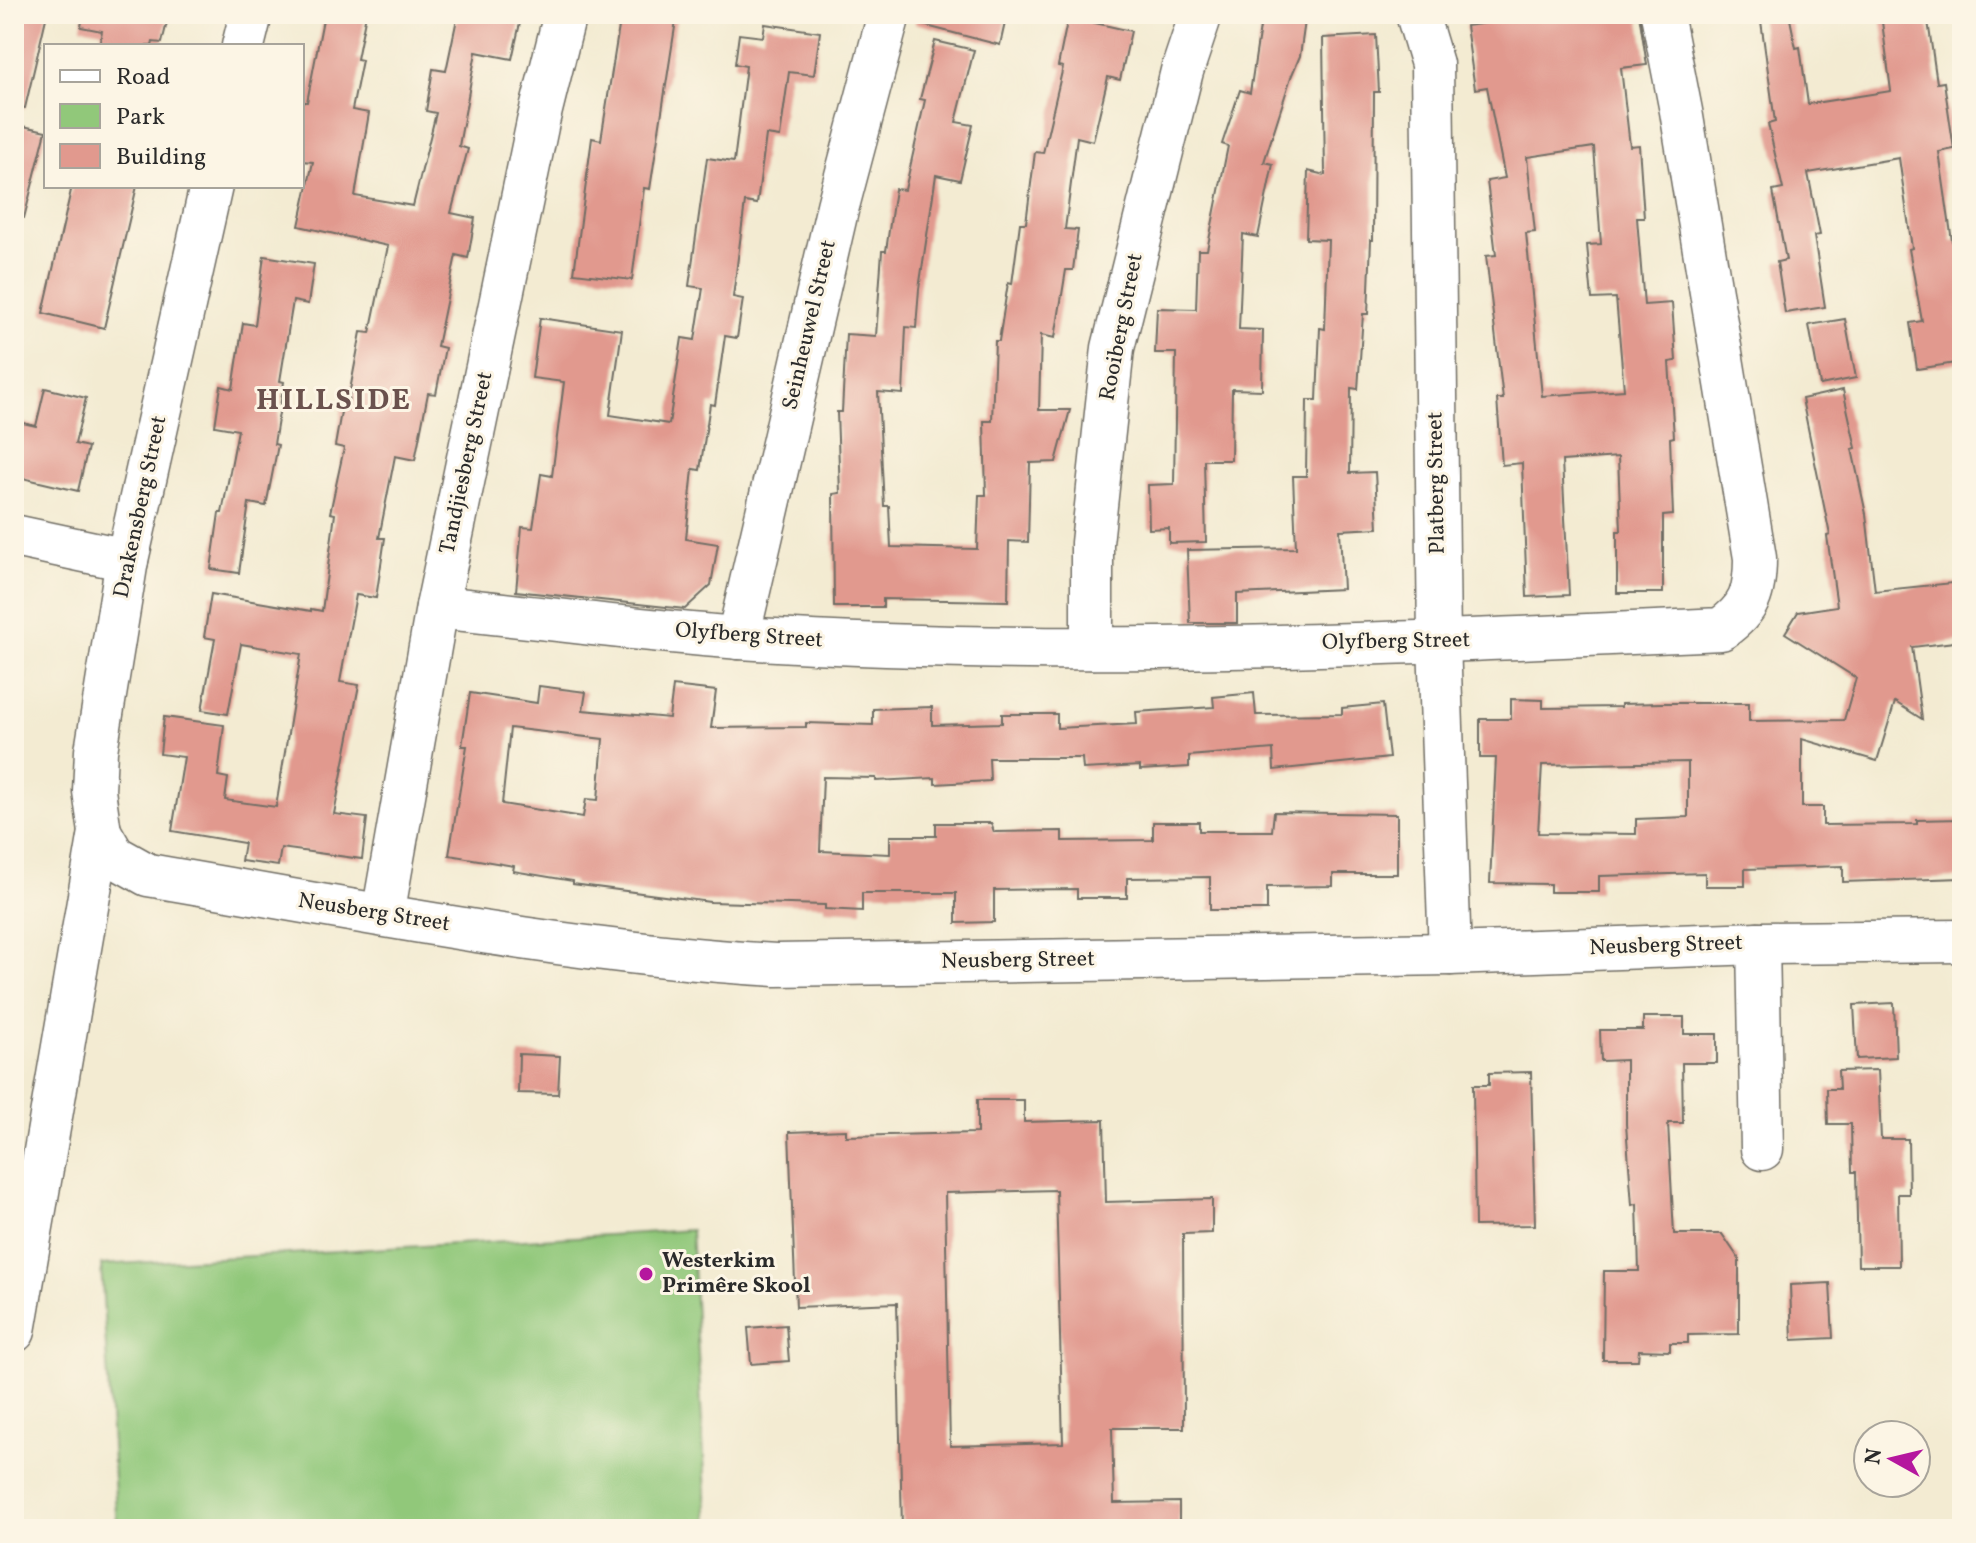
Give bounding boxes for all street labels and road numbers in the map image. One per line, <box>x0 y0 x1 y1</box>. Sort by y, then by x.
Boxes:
street label: Seinheuwel Street <box>775 237 845 413</box>
street label: Rooiberg Street <box>1093 250 1152 403</box>
street label: Tandjiesberg Street <box>433 369 502 557</box>
street label: Platberg Street <box>1420 411 1454 555</box>
street label: Drakensberg Street <box>107 413 176 601</box>
street label: Olyfberg Street <box>674 615 824 657</box>
street label: Olyfberg Street <box>1322 625 1471 659</box>
street label: Neusberg Street <box>296 886 453 940</box>
street label: Neusberg Street <box>1589 928 1744 964</box>
street label: Neusberg Street <box>941 944 1095 978</box>

